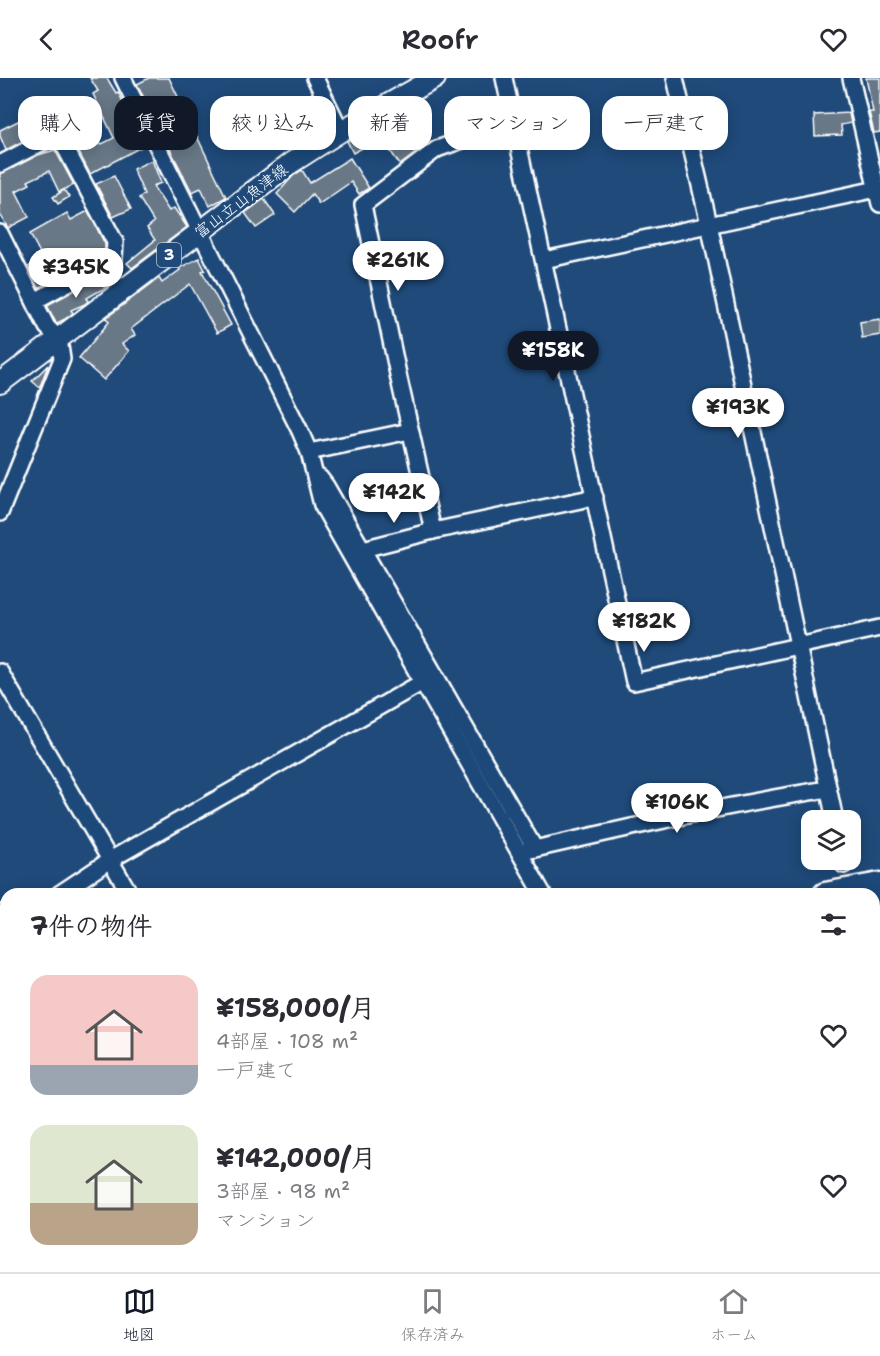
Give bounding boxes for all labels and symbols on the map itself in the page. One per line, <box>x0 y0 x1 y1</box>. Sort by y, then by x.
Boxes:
street label: 富山立山魚津線 <box>190 159 292 243</box>
pin: ¥261K <box>356 241 440 292</box>
road number: 3 <box>157 243 181 267</box>
pin: ¥345K <box>34 248 118 299</box>
pin: ¥158K <box>511 331 595 382</box>
pin: ¥193K <box>696 388 780 439</box>
pin: ¥142K <box>352 473 436 524</box>
pin: ¥182K <box>602 602 686 653</box>
pin: ¥106K <box>635 783 719 834</box>

